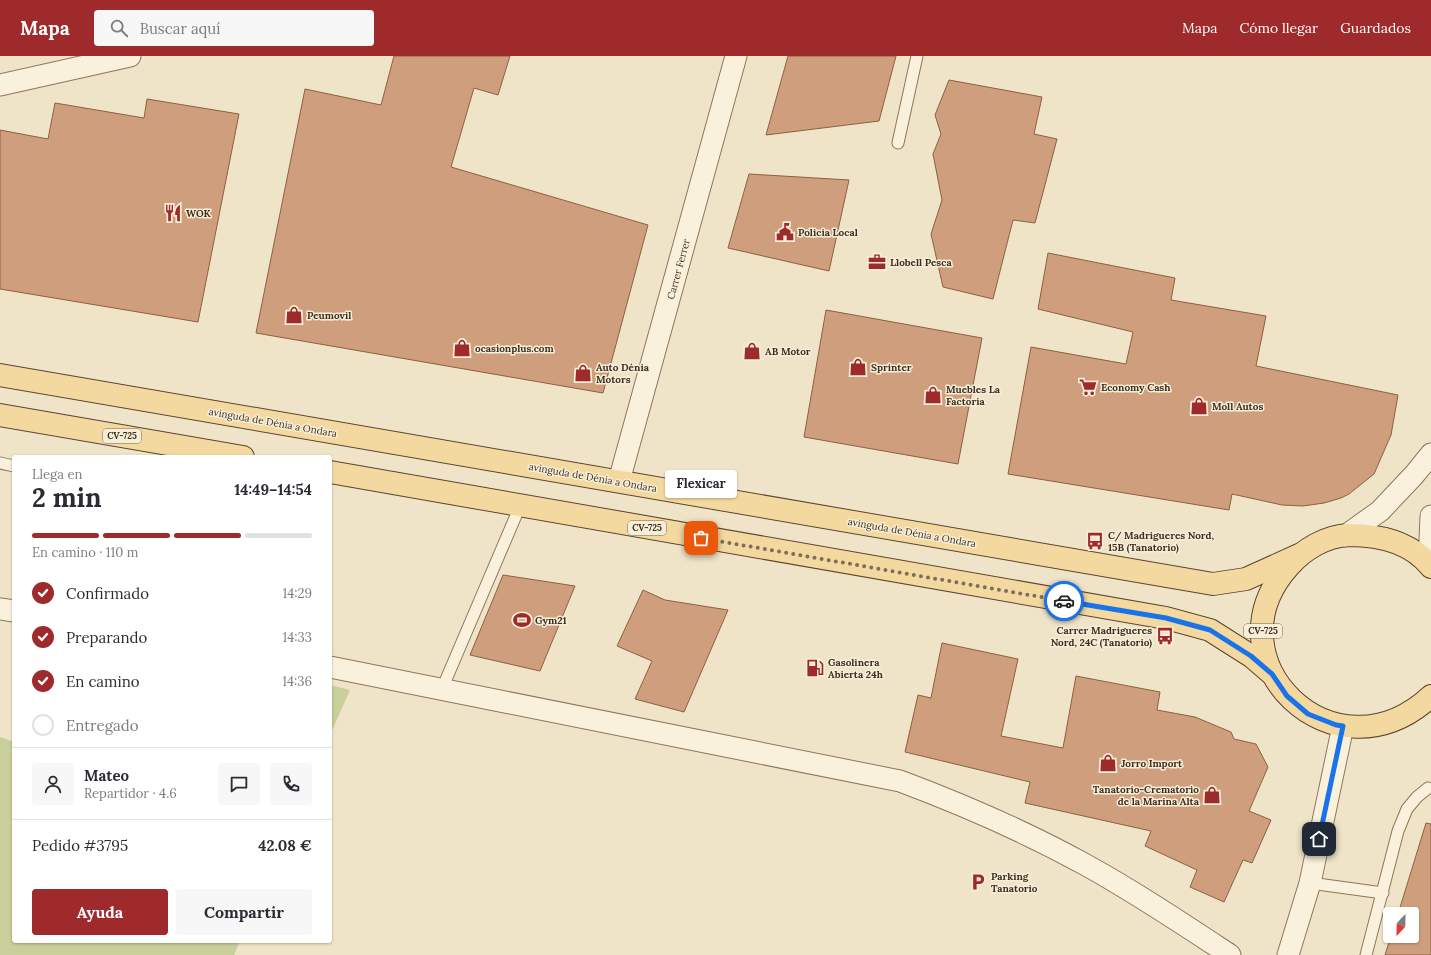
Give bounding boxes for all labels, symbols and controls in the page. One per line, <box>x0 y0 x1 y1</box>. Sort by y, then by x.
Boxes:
search box <box>94 10 374 46</box>
text: Mapa <box>20 16 70 40</box>
icon: search <box>108 17 130 39</box>
text: Buscar aquí <box>140 19 220 38</box>
text: Mapa <box>1182 19 1218 37</box>
text: Cómo llegar <box>1240 19 1318 37</box>
text: Guardados <box>1340 19 1411 37</box>
restaurant icon: WOK <box>163 203 183 223</box>
place label: WOK <box>186 207 211 220</box>
public building icon: Policia Local <box>775 222 795 242</box>
place label: Policia Local <box>798 226 858 239</box>
street label: Carrer Ferrer <box>664 237 693 301</box>
office icon: Llobell Pesca <box>867 252 887 272</box>
place label: Llobell Pesca <box>890 256 952 269</box>
shop icon: Peumovil <box>284 305 304 325</box>
place label: Peumovil <box>307 309 351 322</box>
shop icon: ocasionplus.com <box>452 338 472 358</box>
shop icon: AB Motor <box>742 341 762 361</box>
place label: ocasionplus.com <box>475 342 554 355</box>
place label: AB Motor <box>765 345 811 358</box>
shop icon: Sprinter <box>848 357 868 377</box>
place label: Auto Dénia Motors <box>596 361 650 386</box>
place label: Sprinter <box>871 361 912 374</box>
shop icon: Auto Dénia Motors <box>573 363 593 383</box>
supermarket icon: Economy Cash <box>1078 377 1098 397</box>
place label: Economy Cash <box>1101 381 1171 394</box>
place label: Muebles La Factoria <box>946 383 1001 408</box>
shop icon: Muebles La Factoria <box>923 385 943 405</box>
shop icon: Moll Autos <box>1189 396 1209 416</box>
place label: Moll Autos <box>1212 400 1263 413</box>
street label: avinguda de Dénia a Ondara <box>208 405 338 440</box>
road number: CV-725 <box>103 429 141 443</box>
street label: avinguda de Dénia a Ondara <box>528 460 658 495</box>
text: Llega en <box>32 466 82 483</box>
callout: Flexicar <box>665 470 737 498</box>
text: Flexicar <box>676 475 726 492</box>
text: 14:49–14:54 <box>234 480 312 499</box>
text: 2 min <box>32 481 102 514</box>
street label: avinguda de Dénia a Ondara <box>847 515 977 550</box>
road number: CV-725 <box>628 521 666 535</box>
pin <box>684 521 718 555</box>
icon: bag <box>690 527 712 549</box>
place label: C/ Madrigueres Nord, 15B (Tanatorio) <box>1108 529 1215 554</box>
bus stop icon: C/ Madrigueres Nord, 15B (Tanatorio) <box>1085 531 1105 551</box>
text: En camino · 110 m <box>32 544 138 561</box>
courier <box>1044 581 1084 621</box>
icon: check <box>32 582 54 604</box>
text: Confirmado <box>66 584 149 603</box>
text: 14:29 <box>282 585 312 602</box>
icon: car <box>1053 590 1075 612</box>
sports icon: Gym21 <box>512 610 532 630</box>
place label: Gym21 <box>535 614 567 627</box>
place label: Carrer Madrigueres Nord, 24C (Tanatorio) <box>1051 624 1152 649</box>
road number: CV-725 <box>1244 624 1282 638</box>
icon: check <box>32 626 54 648</box>
bus stop icon: Carrer Madrigueres Nord, 24C (Tanatorio) <box>1155 626 1175 646</box>
text: Preparando <box>66 628 147 647</box>
text: 14:33 <box>282 629 312 646</box>
place label: Gasolinera Abierta 24h <box>828 656 884 681</box>
fuel station icon: Gasolinera Abierta 24h <box>805 658 825 678</box>
icon: check <box>32 670 54 692</box>
text: En camino <box>66 672 140 691</box>
text: 14:36 <box>282 673 312 690</box>
text: Entregado <box>66 716 138 735</box>
shop icon: Jorro Import <box>1098 753 1118 773</box>
place label: Jorro Import <box>1121 757 1183 770</box>
button: person <box>32 763 74 805</box>
button: chat <box>218 763 260 805</box>
button: phone <box>270 763 312 805</box>
text: Mateo <box>84 766 129 785</box>
place label: Tanatorio-Crematorio de la Marina Alta <box>1093 783 1200 808</box>
text: Repartidor · 4.6 <box>84 785 177 802</box>
shop icon: Tanatorio-Crematorio de la Marina Alta <box>1202 785 1222 805</box>
pin <box>1302 822 1336 856</box>
icon: home <box>1308 828 1330 850</box>
text: Pedido #3795 <box>32 836 128 855</box>
text: 42.08 € <box>258 836 312 855</box>
place label: Parking Tanatorio <box>991 870 1038 895</box>
parking icon: Parking Tanatorio <box>968 872 988 892</box>
button: Ayuda <box>32 889 168 935</box>
button: Compartir <box>176 889 312 935</box>
north arrow <box>1383 907 1419 943</box>
map controls <box>1383 907 1419 943</box>

